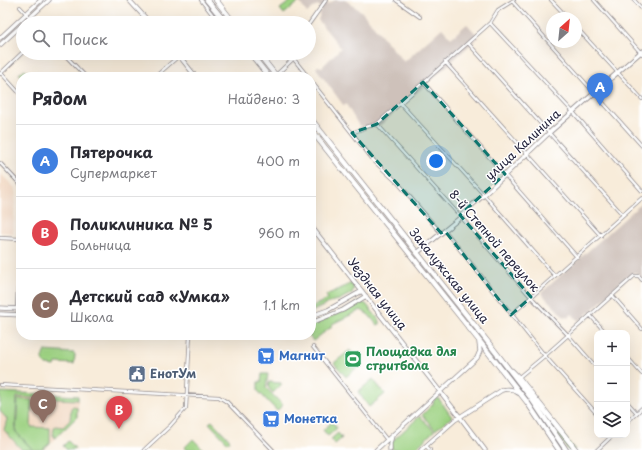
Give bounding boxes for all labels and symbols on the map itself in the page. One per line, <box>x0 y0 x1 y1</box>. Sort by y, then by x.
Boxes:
north arrow <box>546 12 582 48</box>
pin: A <box>587 73 613 106</box>
street label: улица Калинина <box>481 104 564 184</box>
your location <box>426 151 446 171</box>
street label: 8-й Степной переулок <box>445 185 545 296</box>
street label: Закалужская улица <box>406 224 494 327</box>
street label: Уездная улица <box>344 253 412 334</box>
place label: Площадка для стритбола <box>366 342 457 374</box>
supermarket icon: Магнит <box>256 346 276 366</box>
place label: Магнит <box>279 346 325 364</box>
sports icon: Площадка для стритбола <box>343 349 363 369</box>
public building icon: ЕнотУм <box>127 364 147 384</box>
place label: ЕнотУм <box>150 364 196 382</box>
pin: C <box>30 390 56 423</box>
pin: B <box>106 396 132 429</box>
supermarket icon: Монетка <box>261 409 281 429</box>
place label: Монетка <box>284 409 338 427</box>

